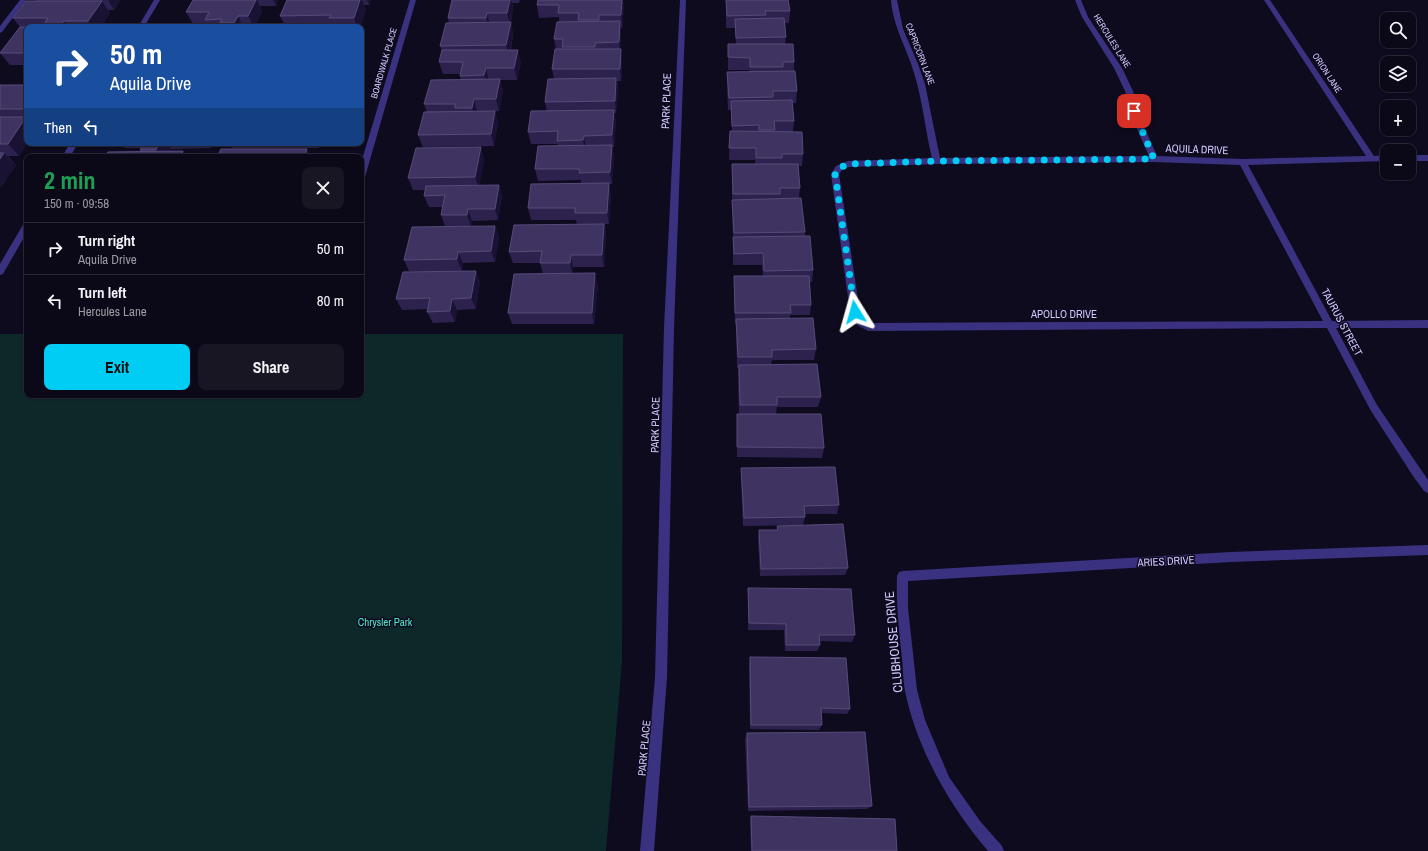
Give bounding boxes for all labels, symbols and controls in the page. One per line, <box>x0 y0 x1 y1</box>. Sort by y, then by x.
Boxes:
street label: HERCULES LANE <box>1091 12 1133 70</box>
map controls <box>1380 12 1416 180</box>
button: search <box>1380 12 1416 48</box>
street label: CAPRICORN LANE <box>903 21 937 87</box>
street label: BOARDWALK PLACE <box>368 26 400 100</box>
text: 50 m <box>110 35 162 73</box>
icon: right <box>44 40 96 92</box>
street label: ORION LANE <box>1310 51 1344 95</box>
button: layers <box>1380 56 1416 92</box>
text: Aquila Drive <box>110 71 191 96</box>
street label: PARK PLACE <box>658 73 674 129</box>
pin <box>1117 94 1151 128</box>
icon: arrive <box>1123 100 1145 122</box>
button: + <box>1380 100 1416 136</box>
icon: left <box>80 116 102 138</box>
text: Then <box>44 117 72 138</box>
street label: AQUILA DRIVE <box>1164 141 1229 157</box>
button: − <box>1380 144 1416 180</box>
text: 2 min <box>44 164 95 196</box>
button: close <box>302 167 344 209</box>
text: 150 m · 09:58 <box>44 195 109 212</box>
text: Turn right <box>78 230 135 251</box>
icon: right <box>44 238 66 260</box>
text: 50 m <box>317 238 344 259</box>
text: Aquila Drive <box>78 251 137 268</box>
text: Turn left <box>78 282 126 303</box>
street label: TAURUS STREET <box>1318 286 1366 359</box>
icon: left <box>44 290 66 312</box>
text: 80 m <box>317 290 344 311</box>
position arrow <box>834 291 876 333</box>
text: Hercules Lane <box>78 303 147 320</box>
street label: APOLLO DRIVE <box>1030 307 1097 321</box>
button: Exit <box>44 344 190 390</box>
button: Share <box>198 344 344 390</box>
street label: PARK PLACE <box>648 397 662 453</box>
street label: ARIES DRIVE <box>1136 553 1195 570</box>
street label: CLUBHOUSE DRIVE <box>881 590 906 693</box>
park label: Chrysler Park <box>358 615 413 629</box>
street label: PARK PLACE <box>635 719 653 777</box>

